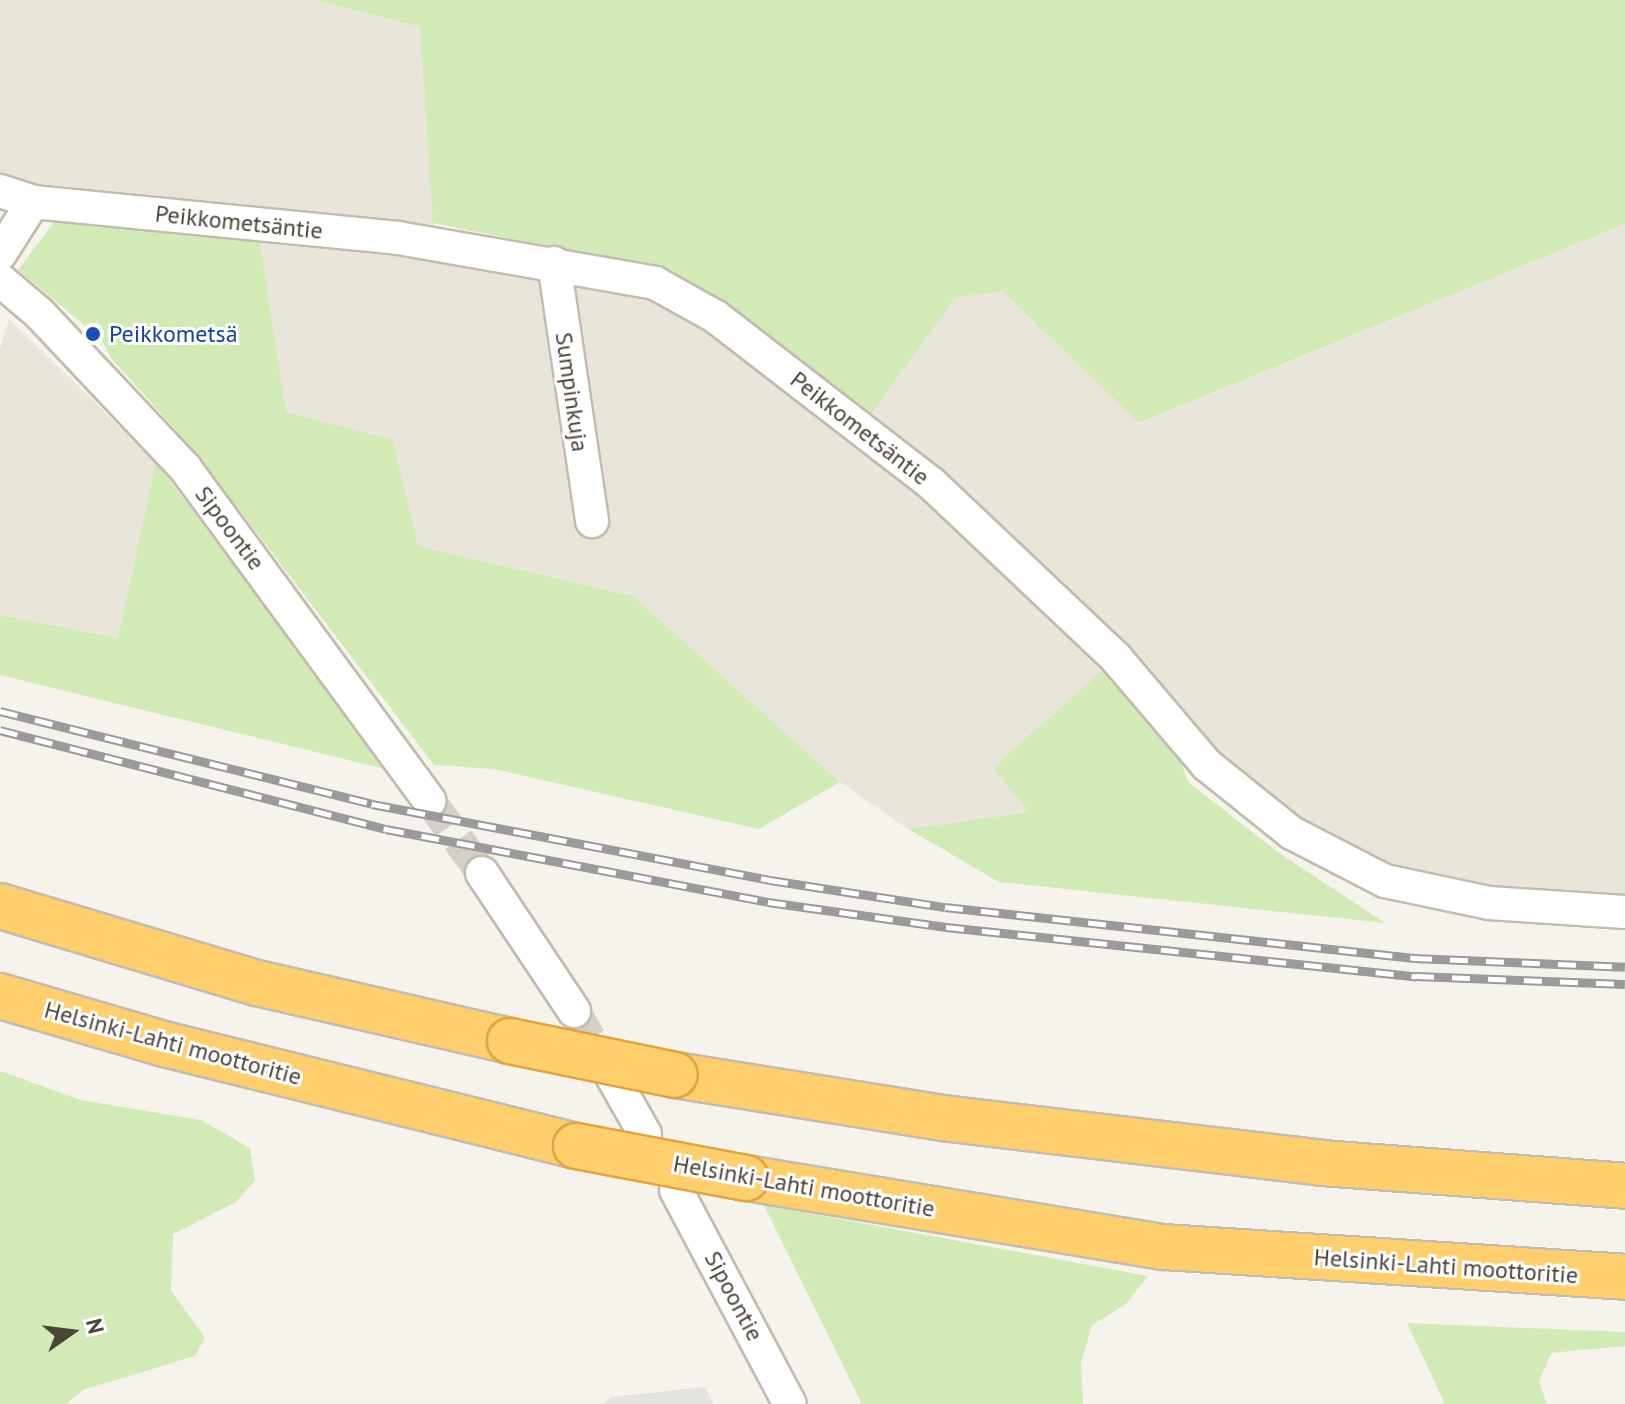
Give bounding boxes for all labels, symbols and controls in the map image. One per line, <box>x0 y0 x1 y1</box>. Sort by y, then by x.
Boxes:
street label: Peikkometsäntie <box>154 199 324 245</box>
place label: Peikkometsä <box>109 320 238 348</box>
marker: Peikkometsä <box>84 325 102 343</box>
street label: Sumpinkuja <box>549 330 595 454</box>
street label: Peikkometsäntie <box>785 365 935 491</box>
street label: Sipoontie <box>189 480 271 576</box>
street label: Helsinki-Lahti moottoritie <box>41 995 305 1091</box>
street label: Helsinki-Lahti moottoritie <box>671 1149 937 1223</box>
street label: Helsinki-Lahti moottoritie <box>1313 1242 1579 1290</box>
street label: Sipoontie <box>698 1246 770 1346</box>
north arrow <box>32 1292 112 1372</box>
text: N <box>80 1316 111 1337</box>

